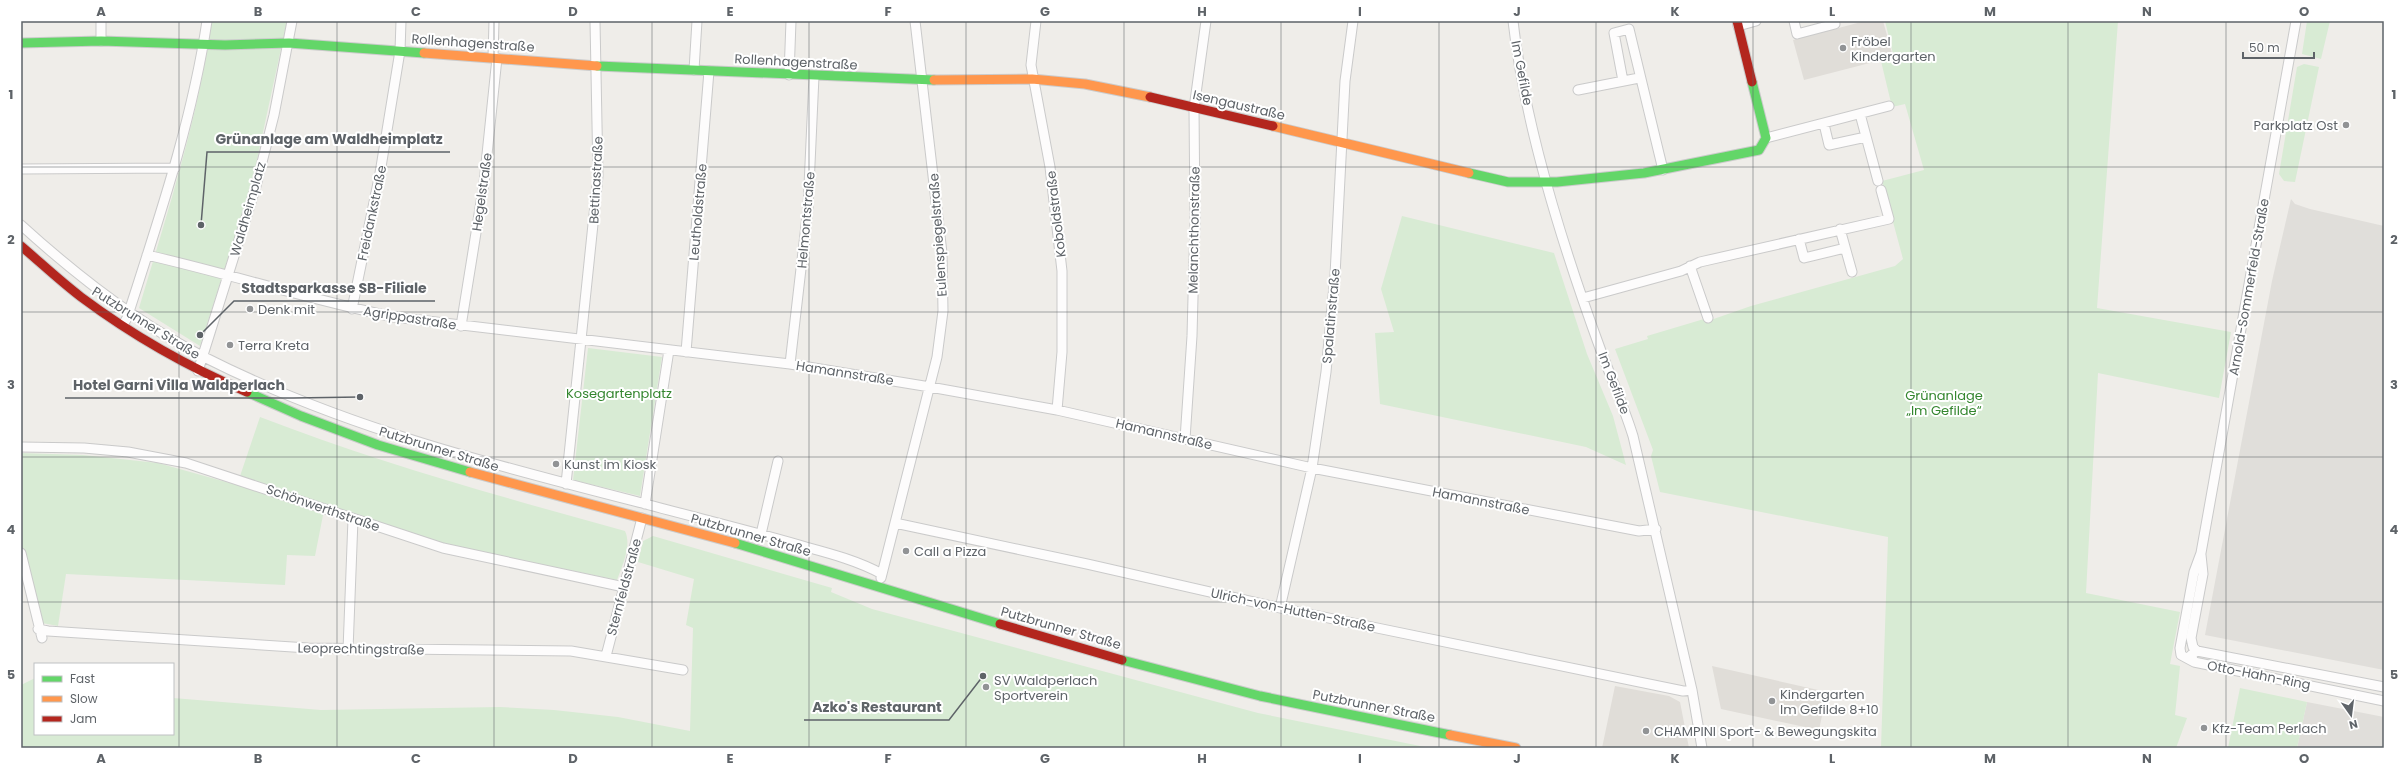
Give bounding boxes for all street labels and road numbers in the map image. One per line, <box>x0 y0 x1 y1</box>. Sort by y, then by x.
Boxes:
street label: Rollenhagenstraße <box>411 29 535 57</box>
street label: Im Gefilde <box>1506 39 1538 107</box>
street label: Rollenhagenstraße <box>734 49 858 75</box>
street label: Isengaustraße <box>1191 85 1287 125</box>
street label: Bettinastraße <box>584 136 608 224</box>
street label: Hegelstraße <box>467 151 497 233</box>
street label: Waldheimplatz <box>225 159 271 259</box>
street label: Freidankstraße <box>353 163 391 263</box>
street label: Leutholdstraße <box>684 163 712 261</box>
street label: Melanchthonstraße <box>1183 166 1205 294</box>
street label: Koboldstraße <box>1041 170 1071 258</box>
street label: Helmontstraße <box>792 171 820 269</box>
street label: Eulenspiegelstraße <box>924 173 952 297</box>
street label: Arnold-Sommerfeld-Straße <box>2224 197 2274 377</box>
street label: Spalatinstraße <box>1317 268 1345 364</box>
street label: Putzbrunner Straße <box>88 282 204 364</box>
street label: Agrippastraße <box>362 301 458 335</box>
street label: Im Gefilde <box>1593 349 1635 417</box>
street label: Hamannstraße <box>795 356 895 390</box>
street label: Hamannstraße <box>1114 414 1214 454</box>
street label: Putzbrunner Straße <box>377 422 501 476</box>
street label: Schönwerthstraße <box>264 480 382 536</box>
street label: Hamannstraße <box>1431 482 1531 520</box>
street label: Putzbrunner Straße <box>689 509 813 561</box>
street label: Sternfeldstraße <box>602 536 646 638</box>
street label: Ulrich-von-Hutten-Straße <box>1209 583 1377 637</box>
street label: Putzbrunner Straße <box>999 602 1123 654</box>
street label: Leoprechtingstraße <box>297 638 425 660</box>
street label: Otto-Hahn-Ring <box>2206 656 2312 694</box>
street label: Putzbrunner Straße <box>1311 685 1437 727</box>

